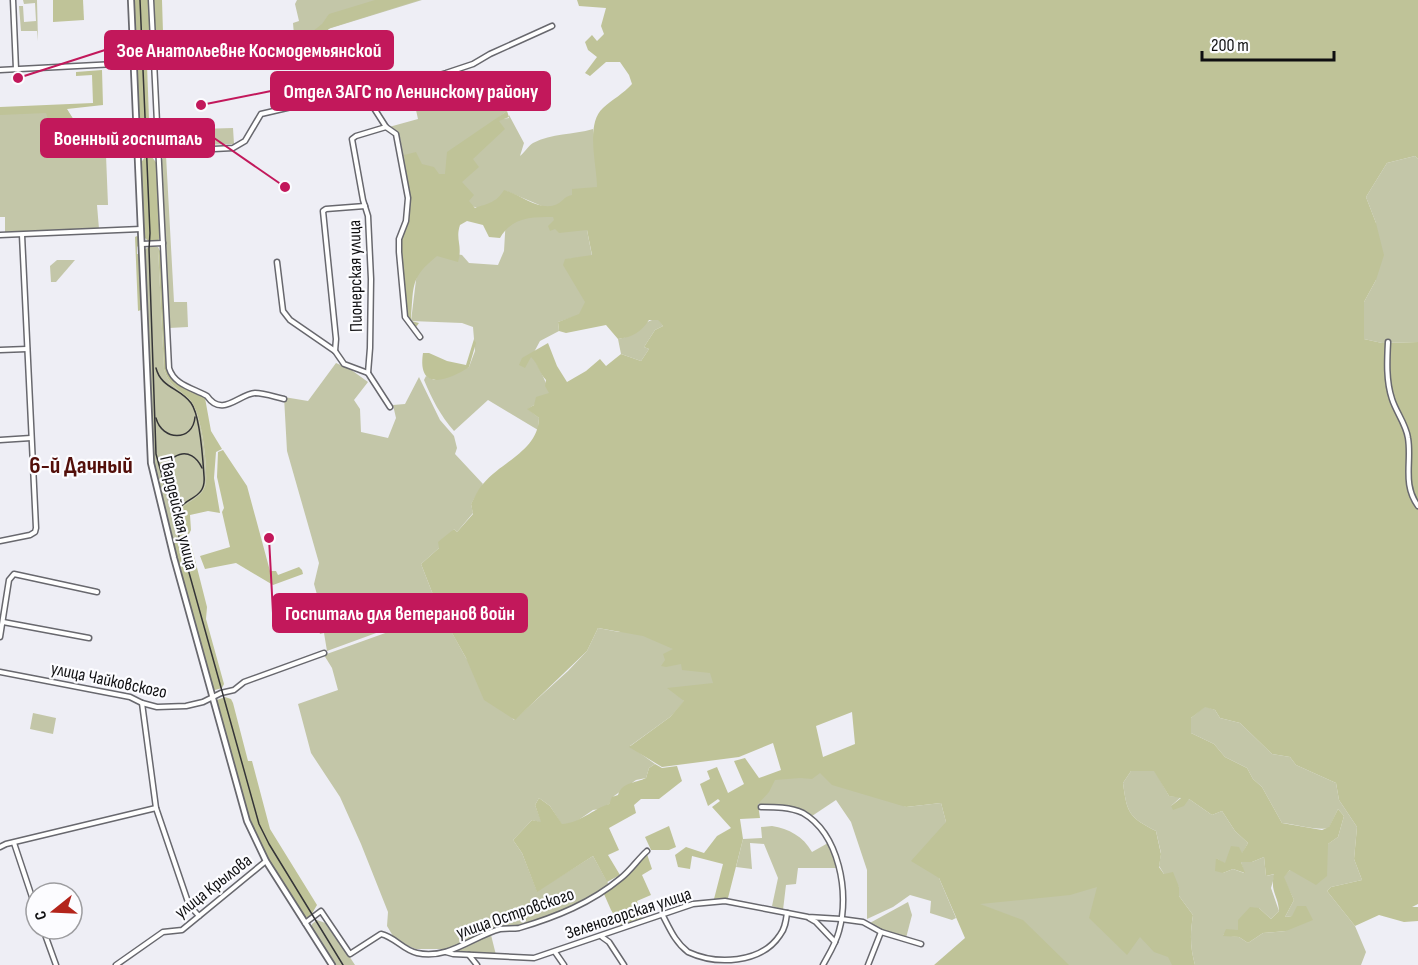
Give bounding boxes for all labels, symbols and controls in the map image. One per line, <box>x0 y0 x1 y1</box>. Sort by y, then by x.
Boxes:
scale bar <box>1202 24 1334 62</box>
callout: Зое Анатольевне Космодемьянской <box>105 31 393 69</box>
text: 200 m <box>1211 35 1249 56</box>
text: Зое Анатольевне Космодемьянской <box>117 39 381 63</box>
callout: Отдел ЗАГС по Ленинскому району <box>271 72 550 110</box>
text: Отдел ЗАГС по Ленинскому району <box>284 80 539 104</box>
callout: Военный госпиталь <box>41 119 214 157</box>
text: Военный госпиталь <box>54 127 202 151</box>
street label: Пионерская улица <box>344 220 367 332</box>
district label: 6-й Дачный <box>29 451 133 480</box>
street label: Гвардейская улица <box>155 454 202 572</box>
callout: Госпиталь для ветеранов войн <box>273 594 527 632</box>
text: Госпиталь для ветеранов войн <box>285 602 515 626</box>
street label: улица Чайковского <box>49 658 169 703</box>
street label: улица Крылова <box>171 850 256 923</box>
north arrow <box>24 881 84 941</box>
street label: улица Островского <box>453 883 577 943</box>
street label: Зеленогорская улица <box>563 883 694 944</box>
text: С <box>31 908 51 922</box>

